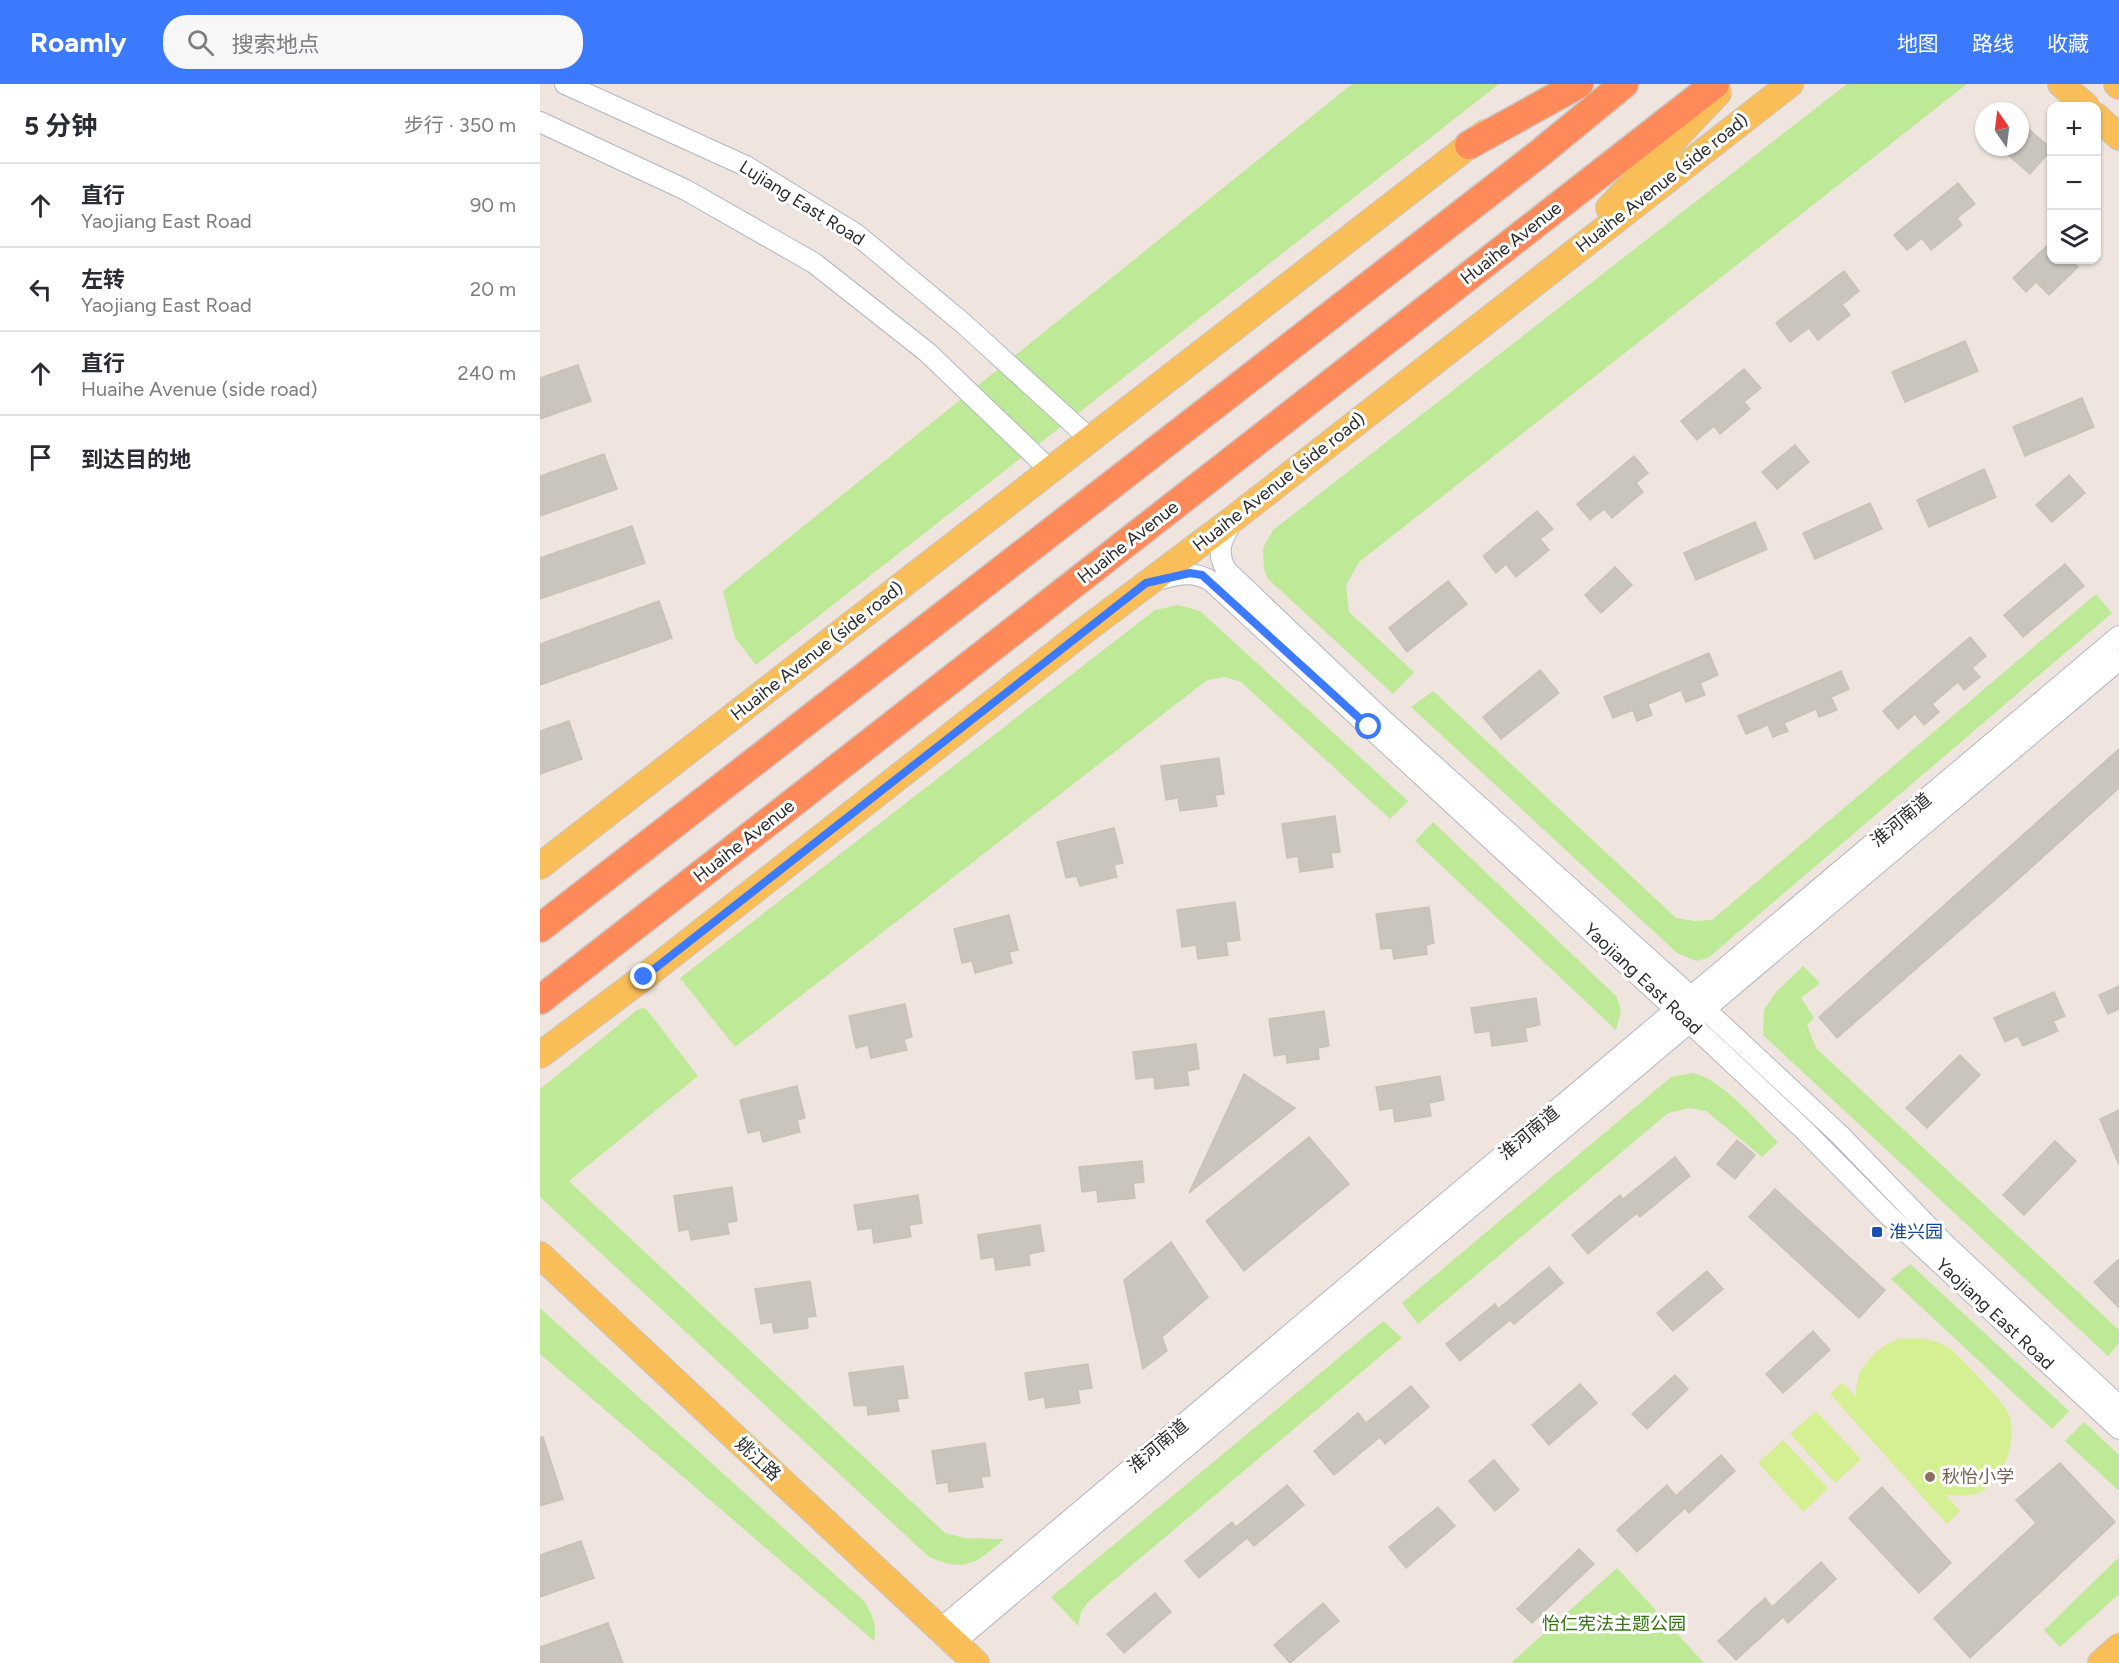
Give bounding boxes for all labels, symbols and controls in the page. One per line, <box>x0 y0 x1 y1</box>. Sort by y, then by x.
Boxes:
search box <box>163 15 583 69</box>
text: Roamly <box>30 25 127 59</box>
icon: search <box>184 26 217 59</box>
text: 搜索地点 <box>232 31 320 58</box>
text: 地图 <box>1897 31 1939 56</box>
text: 路线 <box>1972 31 2014 56</box>
text: 收藏 <box>2047 31 2089 56</box>
north arrow <box>1975 102 2029 156</box>
map controls <box>2047 102 2101 264</box>
button: + <box>2047 102 2101 156</box>
street label: Huaihe Avenue (side road) <box>1571 109 1753 257</box>
text: 5 分钟 <box>24 110 97 142</box>
text: 步行 · 350 m <box>404 113 516 137</box>
street label: Lujiang East Road <box>735 156 869 250</box>
button: − <box>2047 156 2101 210</box>
text: 直行 <box>81 182 125 209</box>
icon: ahead <box>24 189 57 222</box>
text: 90 m <box>470 193 516 217</box>
street label: Huaihe Avenue <box>1456 197 1566 289</box>
text: Yaojiang East Road <box>81 209 252 233</box>
button: layers <box>2047 210 2101 264</box>
text: 左转 <box>81 266 125 293</box>
icon: left <box>24 273 57 306</box>
text: 20 m <box>470 277 516 301</box>
text: Yaojiang East Road <box>81 293 252 317</box>
text: 直行 <box>81 350 125 377</box>
icon: ahead <box>24 357 57 390</box>
text: 240 m <box>458 361 516 385</box>
text: Huaihe Avenue (side road) <box>81 377 317 401</box>
street label: Huaihe Avenue (side road) <box>1188 408 1370 556</box>
icon: arrive <box>24 441 57 474</box>
text: 到达目的地 <box>81 446 191 473</box>
street label: Huaihe Avenue <box>1073 496 1183 588</box>
street label: Huaihe Avenue (side road) <box>726 577 908 725</box>
route start <box>1355 713 1381 739</box>
street label: 淮河南道 <box>1866 788 1936 852</box>
street label: Huaihe Avenue <box>689 795 799 887</box>
street label: Yaojiang East Road <box>1579 919 1707 1039</box>
route end <box>630 963 656 989</box>
street label: 淮河南道 <box>1494 1101 1564 1165</box>
place label: 淮兴园 <box>1889 1221 1943 1243</box>
marker: 淮兴园 <box>1870 1225 1884 1239</box>
street label: Yaojiang East Road <box>1931 1254 2059 1374</box>
street label: 淮河南道 <box>1123 1414 1193 1478</box>
street label: 姚江路 <box>731 1433 785 1485</box>
place label: 秋怡小学 <box>1942 1466 2014 1488</box>
marker: 秋怡小学 <box>1923 1470 1937 1484</box>
park label: 怡仁宪法主题公园 <box>1542 1613 1686 1635</box>

